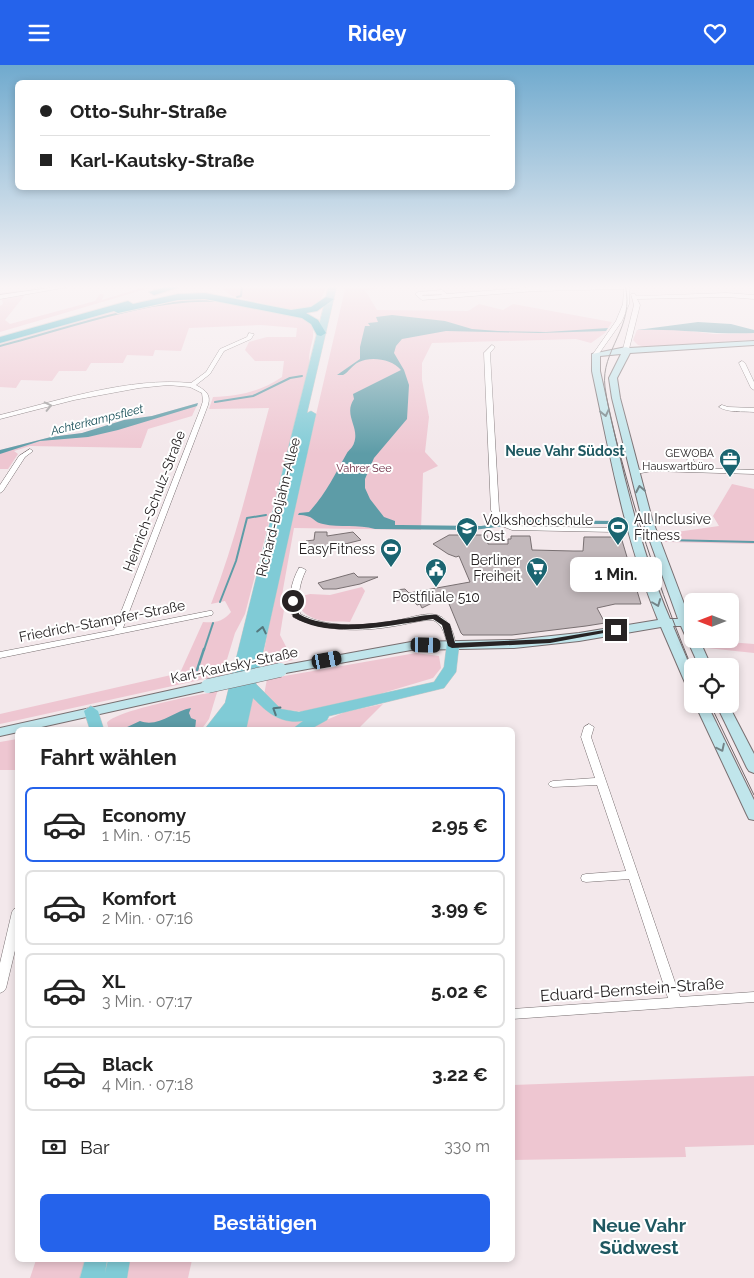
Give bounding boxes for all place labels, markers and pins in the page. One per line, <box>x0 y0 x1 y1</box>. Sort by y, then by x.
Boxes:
place label: GEWOBA Hauswartbüro <box>642 447 715 473</box>
office icon: GEWOBA Hauswartbüro <box>718 447 742 478</box>
place label: All Inclusive Fitness <box>634 511 711 543</box>
place label: Volkshochschule Ost <box>483 512 593 544</box>
sports icon: All Inclusive Fitness <box>606 515 630 546</box>
school or university icon: Volkshochschule Ost <box>455 516 479 547</box>
sports icon: EasyFitness <box>379 537 403 568</box>
place label: EasyFitness <box>299 541 375 557</box>
place label: Berliner Freiheit <box>470 552 521 584</box>
supermarket icon: Berliner Freiheit <box>525 556 549 587</box>
public building icon: Postfiliale 510 <box>424 557 448 588</box>
place label: Postfiliale 510 <box>392 589 480 605</box>

